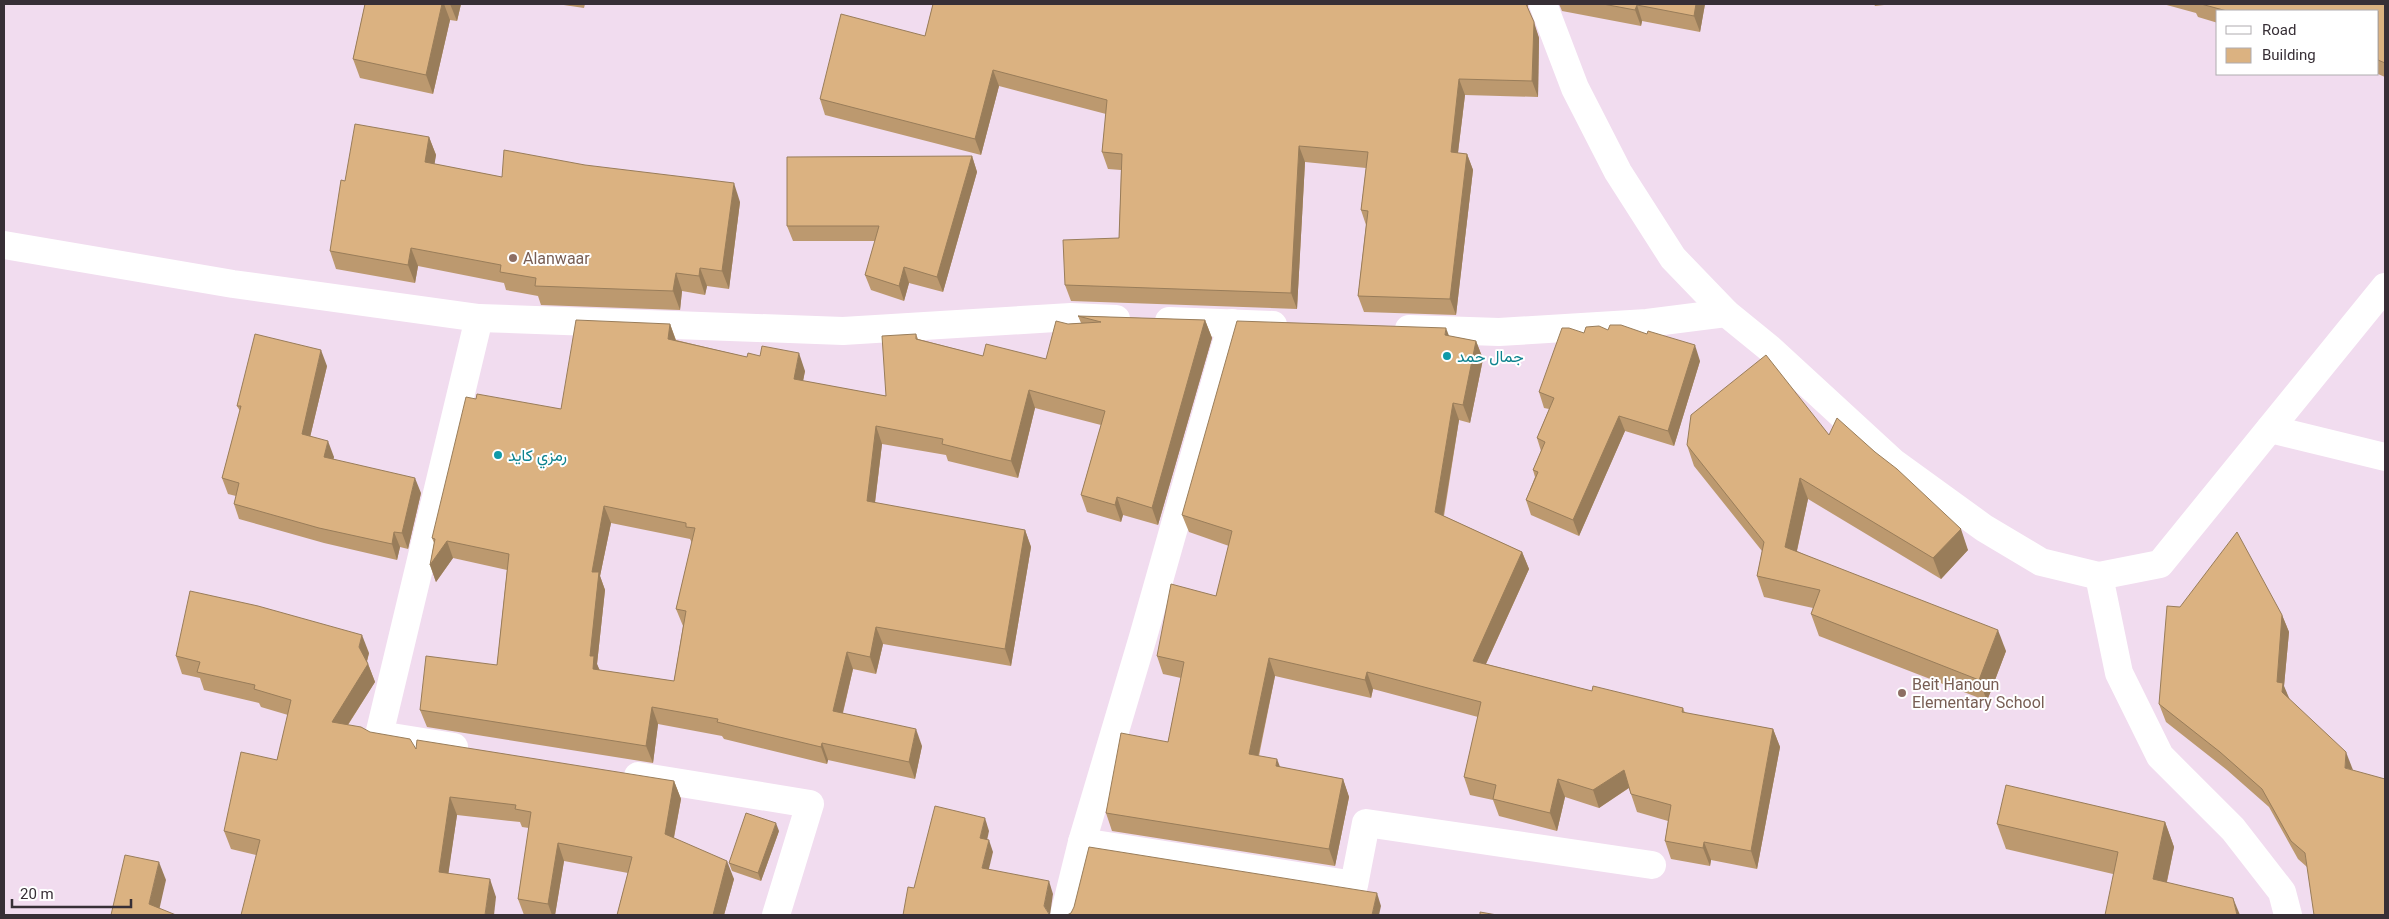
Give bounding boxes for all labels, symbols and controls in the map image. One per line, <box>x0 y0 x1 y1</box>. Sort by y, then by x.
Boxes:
legend <box>2216 10 2379 75</box>
text: Road <box>2262 21 2296 39</box>
text: Building <box>2262 46 2316 64</box>
place label: Alanwaar <box>523 249 590 268</box>
marker: Alanwaar <box>507 252 519 264</box>
place label: جمال حمد <box>1457 347 1524 366</box>
marker: جمال حمد <box>1441 350 1453 362</box>
place label: رمزي كايد <box>508 446 567 469</box>
marker: رمزي كايد <box>492 449 504 461</box>
place label: Beit Hanoun Elementary School <box>1912 675 2045 712</box>
marker: Beit Hanoun Elementary School <box>1896 687 1908 699</box>
scale bar <box>12 876 131 908</box>
text: 20 m <box>20 885 54 903</box>

